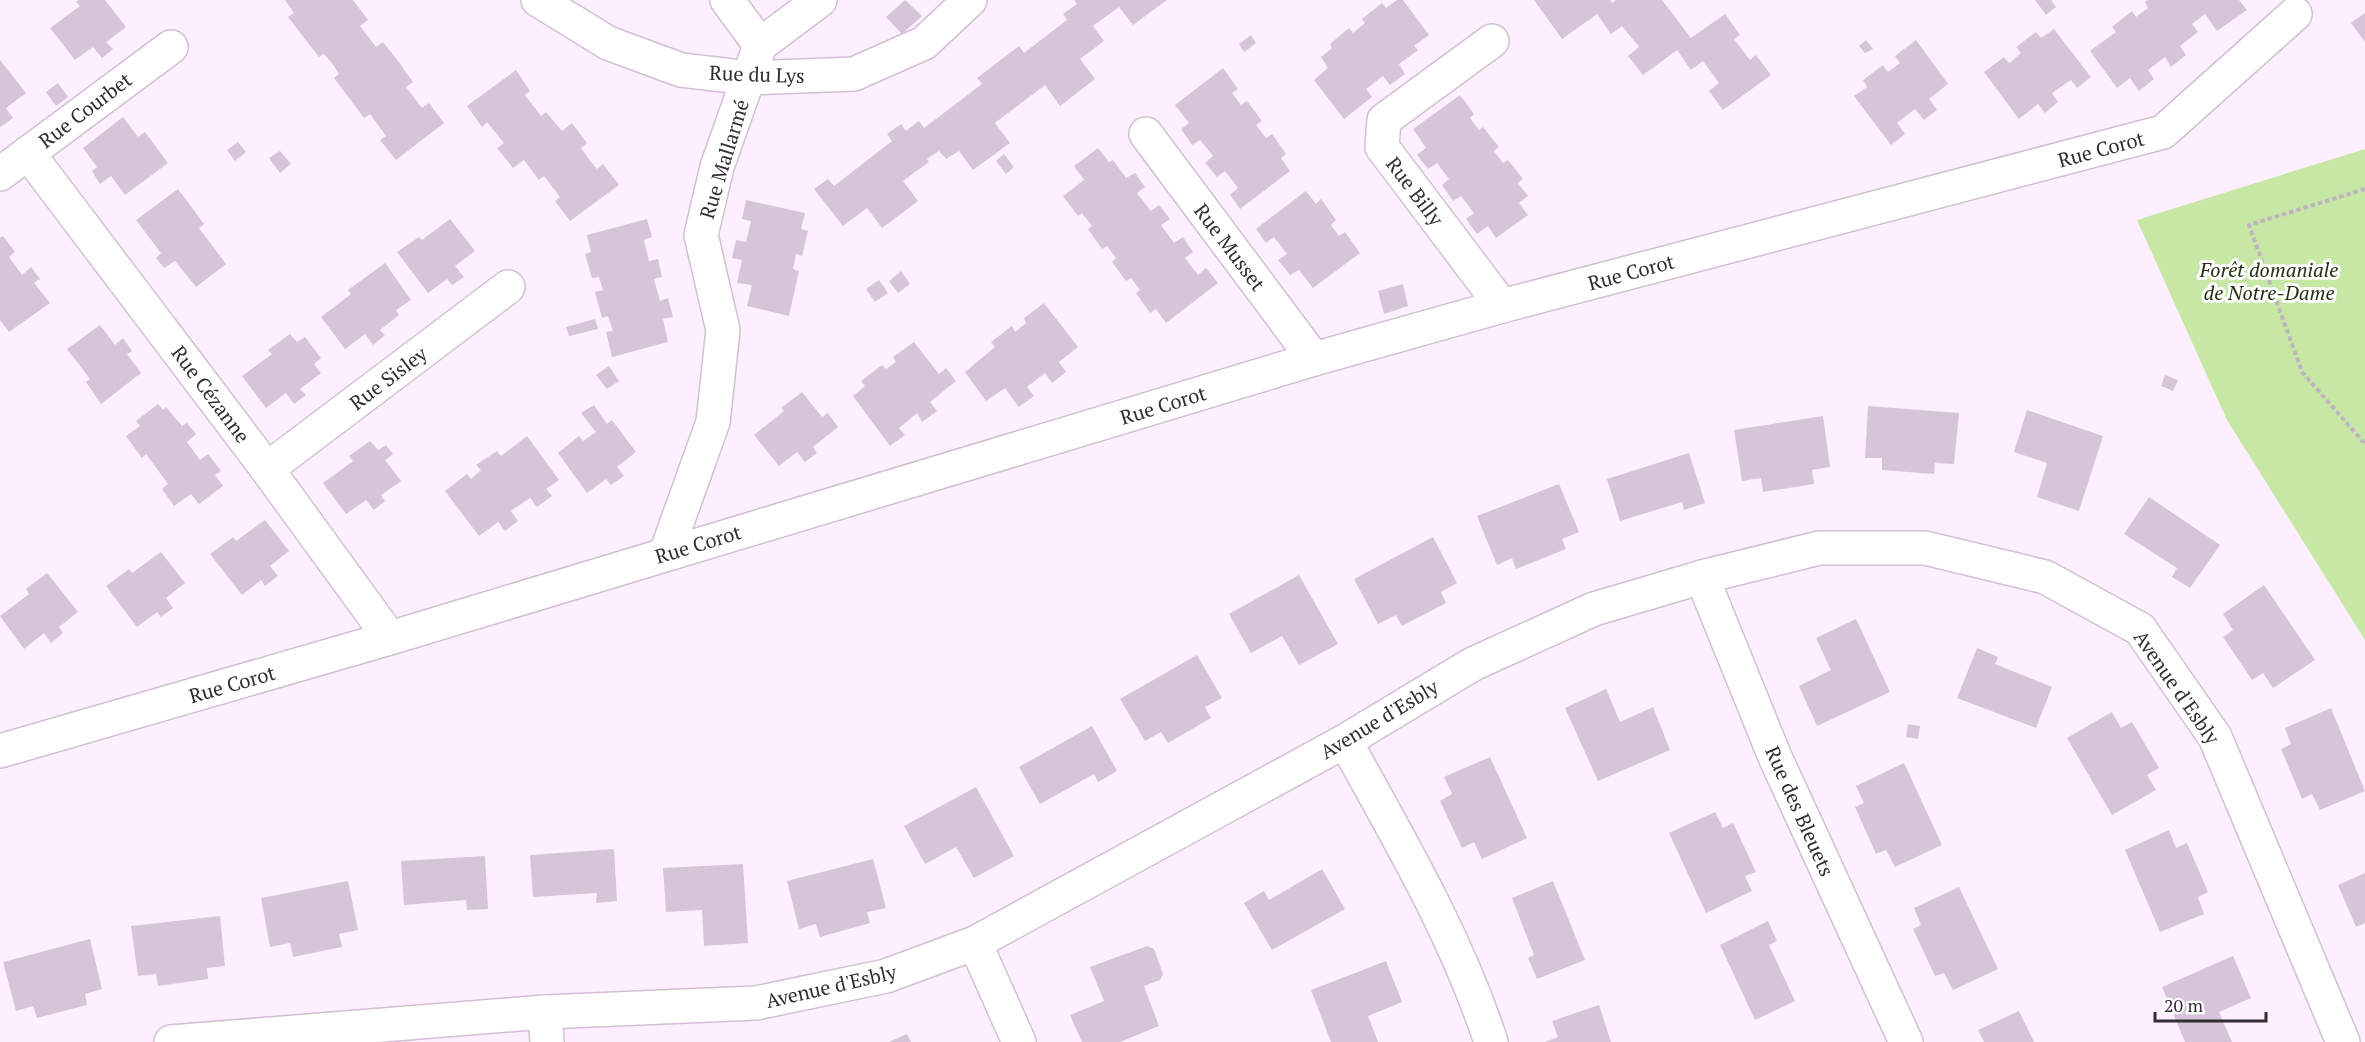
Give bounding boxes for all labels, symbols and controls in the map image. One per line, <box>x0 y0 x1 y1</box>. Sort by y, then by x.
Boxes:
street label: Rue du Lys <box>709 59 805 89</box>
street label: Rue Courbet <box>33 66 138 154</box>
street label: Rue Mallarmé <box>693 96 755 222</box>
street label: Rue Corot <box>2055 124 2148 173</box>
street label: Rue Billy <box>1380 151 1450 232</box>
street label: Rue Musset <box>1188 198 1272 297</box>
street label: Rue Corot <box>1585 247 1678 296</box>
park label: Forêt domaniale de Notre-Dame <box>2199 256 2338 306</box>
street label: Rue Sisley <box>344 339 433 416</box>
street label: Rue Cézanne <box>166 340 256 448</box>
street label: Rue Corot <box>1117 379 1210 431</box>
street label: Rue Corot <box>652 518 745 570</box>
street label: Avenue d'Esbly <box>2128 625 2227 750</box>
street label: Rue Corot <box>186 659 279 709</box>
street label: Avenue d'Esbly <box>1315 673 1444 765</box>
street label: Rue des Bleuets <box>1759 742 1841 880</box>
street label: Avenue d'Esbly <box>763 958 900 1014</box>
scale bar <box>2155 985 2266 1023</box>
text: 20 m <box>2164 993 2204 1017</box>

